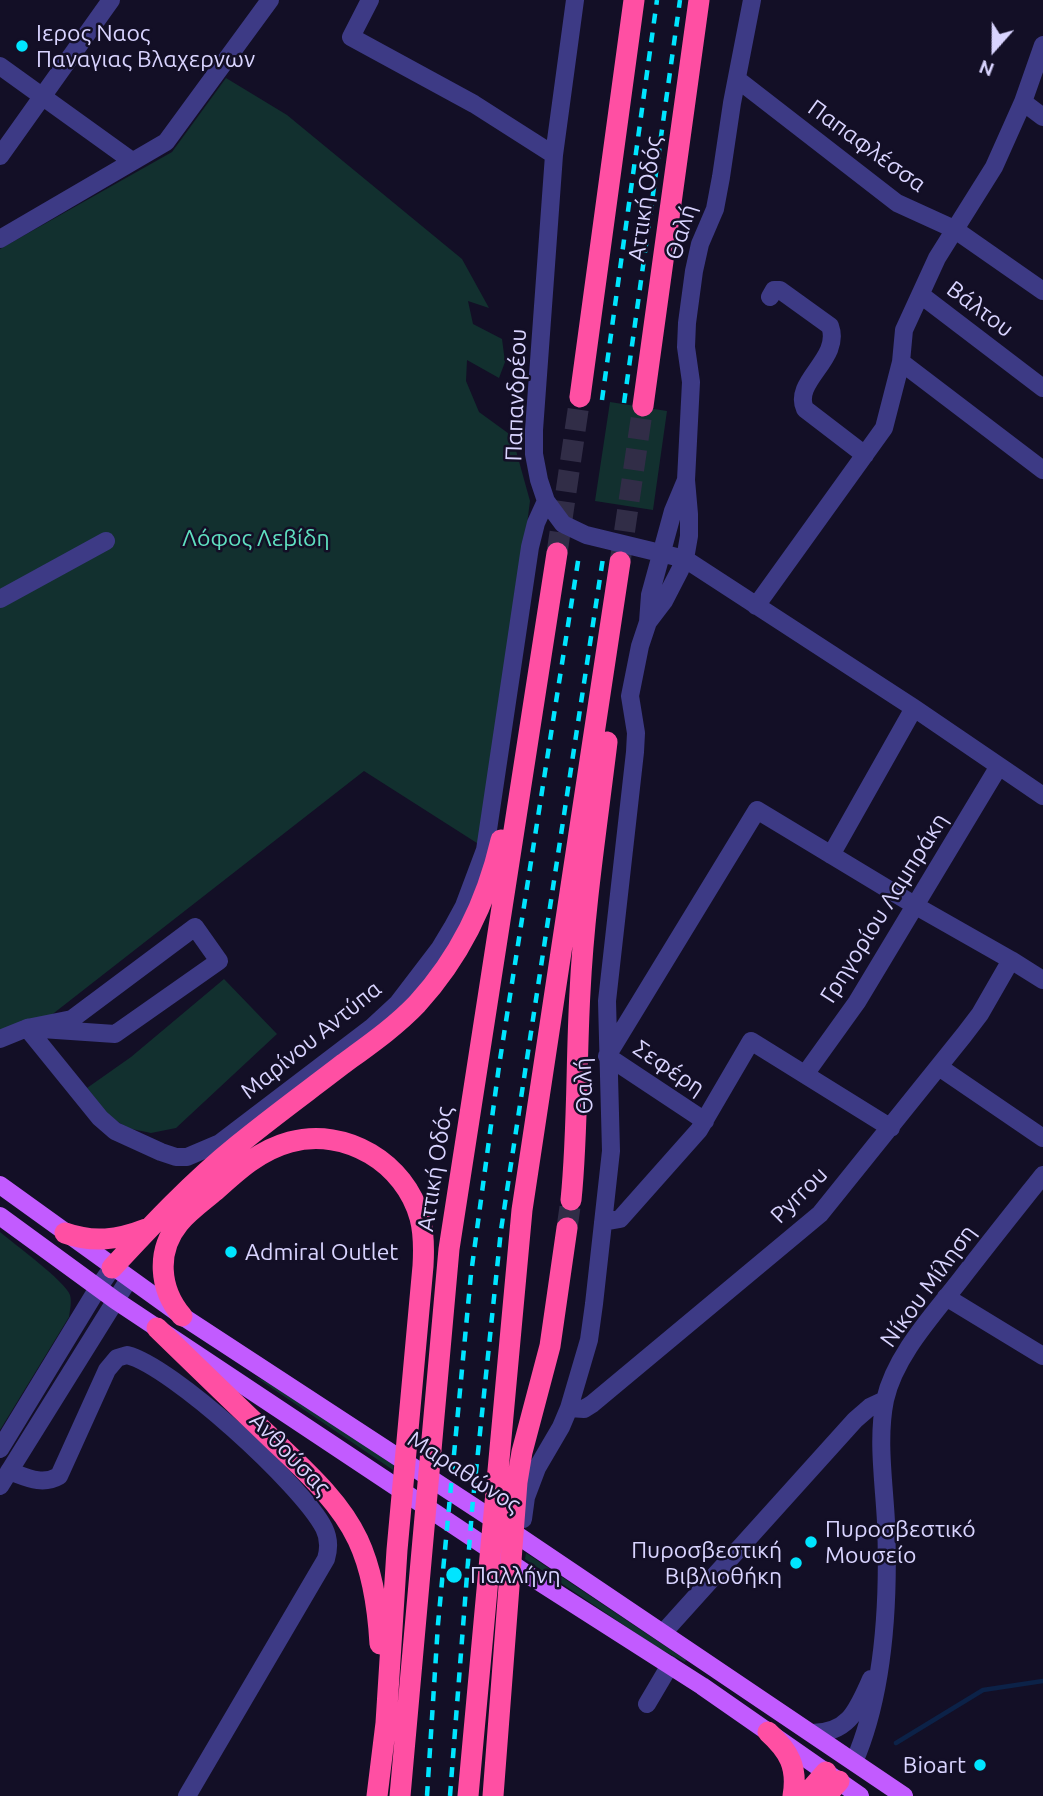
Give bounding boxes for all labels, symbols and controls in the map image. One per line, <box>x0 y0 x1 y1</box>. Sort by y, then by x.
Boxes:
north arrow <box>959 14 1029 84</box>
place label: Ιερος Ναος Παναγιας Βλαχερνων <box>36 19 255 73</box>
marker: Ιερος Ναος Παναγιας Βλαχερνων <box>14 38 30 54</box>
text: N <box>976 56 997 81</box>
street label: Παπαφλέσσα <box>803 94 931 198</box>
street label: Αττική Οδός <box>623 135 667 263</box>
street label: Θαλή <box>660 201 702 263</box>
street label: Βάλτου <box>941 275 1019 343</box>
street label: Παπανδρέου <box>500 328 532 462</box>
park label: Λόφος Λεβίδη <box>182 524 330 552</box>
street label: Γρηγορίου Λαμπράκη <box>814 808 954 1008</box>
street label: Μαρίνου Αντύπα <box>235 975 387 1105</box>
street label: Σεφέρη <box>628 1034 710 1102</box>
street label: Θαλή <box>569 1057 599 1115</box>
street label: Αττική Οδός <box>412 1105 458 1233</box>
street label: Pyrrou <box>765 1161 833 1229</box>
street label: Νίκου Μίληση <box>874 1219 982 1353</box>
place label: Admiral Outlet <box>245 1238 398 1266</box>
marker: Admiral Outlet <box>223 1244 239 1260</box>
street label: Ανθούσας <box>244 1407 336 1501</box>
street label: Μαραθώνος <box>402 1425 526 1519</box>
place label: Πυροσβεστικό Μουσείο <box>825 1515 976 1569</box>
marker: Πυροσβεστικό Μουσείο <box>803 1534 819 1550</box>
place label: Πυροσβεστική Βιβλιοθήκη <box>631 1536 782 1590</box>
marker: Πυροσβεστική Βιβλιοθήκη <box>788 1555 804 1571</box>
place label: Παλλήνη <box>470 1561 561 1589</box>
marker: Παλλήνη <box>444 1565 464 1585</box>
place label: Bioart <box>903 1751 966 1779</box>
marker: Bioart <box>972 1757 988 1773</box>

